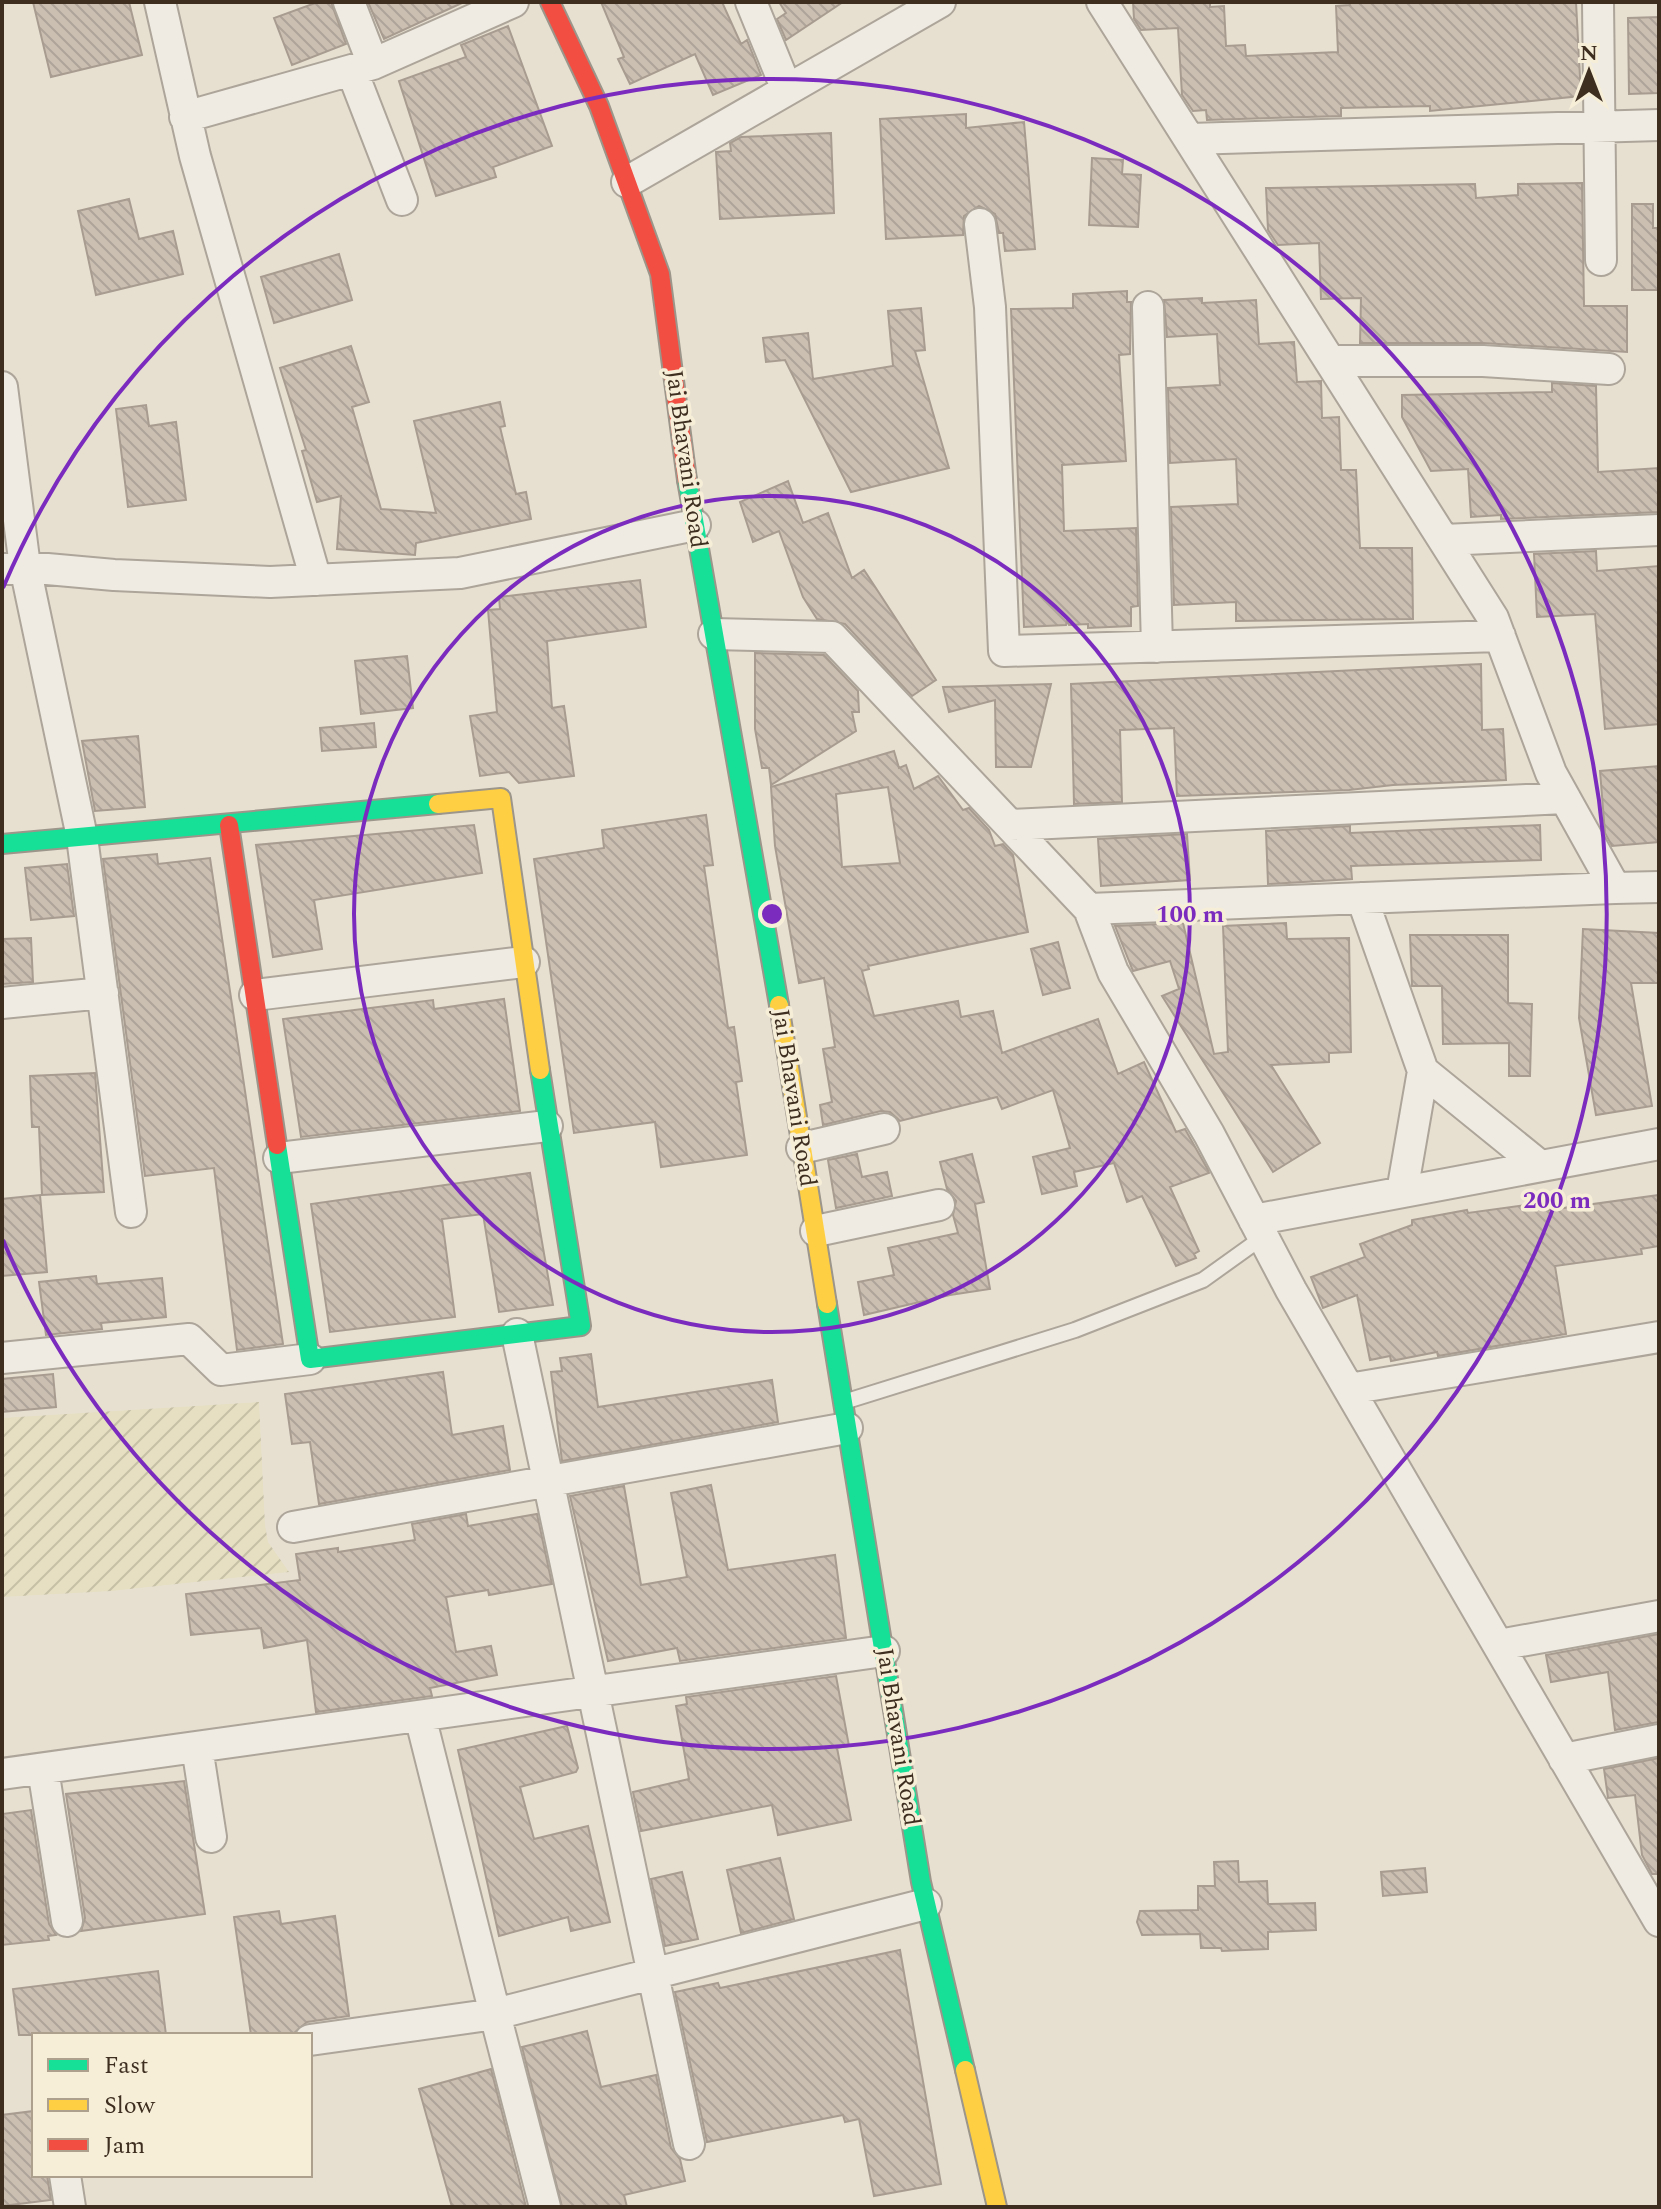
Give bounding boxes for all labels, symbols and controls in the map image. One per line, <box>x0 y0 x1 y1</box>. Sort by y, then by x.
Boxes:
north arrow <box>1549 32 1629 112</box>
text: N <box>1580 37 1598 70</box>
street label: Jai Bhavani Road <box>656 367 716 551</box>
text: 100 m <box>1156 897 1224 933</box>
centre of rings <box>758 900 786 928</box>
street label: Jai Bhavani Road <box>762 1006 826 1190</box>
text: 200 m <box>1523 1183 1591 1219</box>
street label: Jai Bhavani Road <box>866 1645 930 1829</box>
legend <box>32 2033 312 2177</box>
text: Fast <box>104 2048 149 2084</box>
text: Slow <box>104 2088 156 2124</box>
text: Jam <box>104 2128 145 2164</box>

